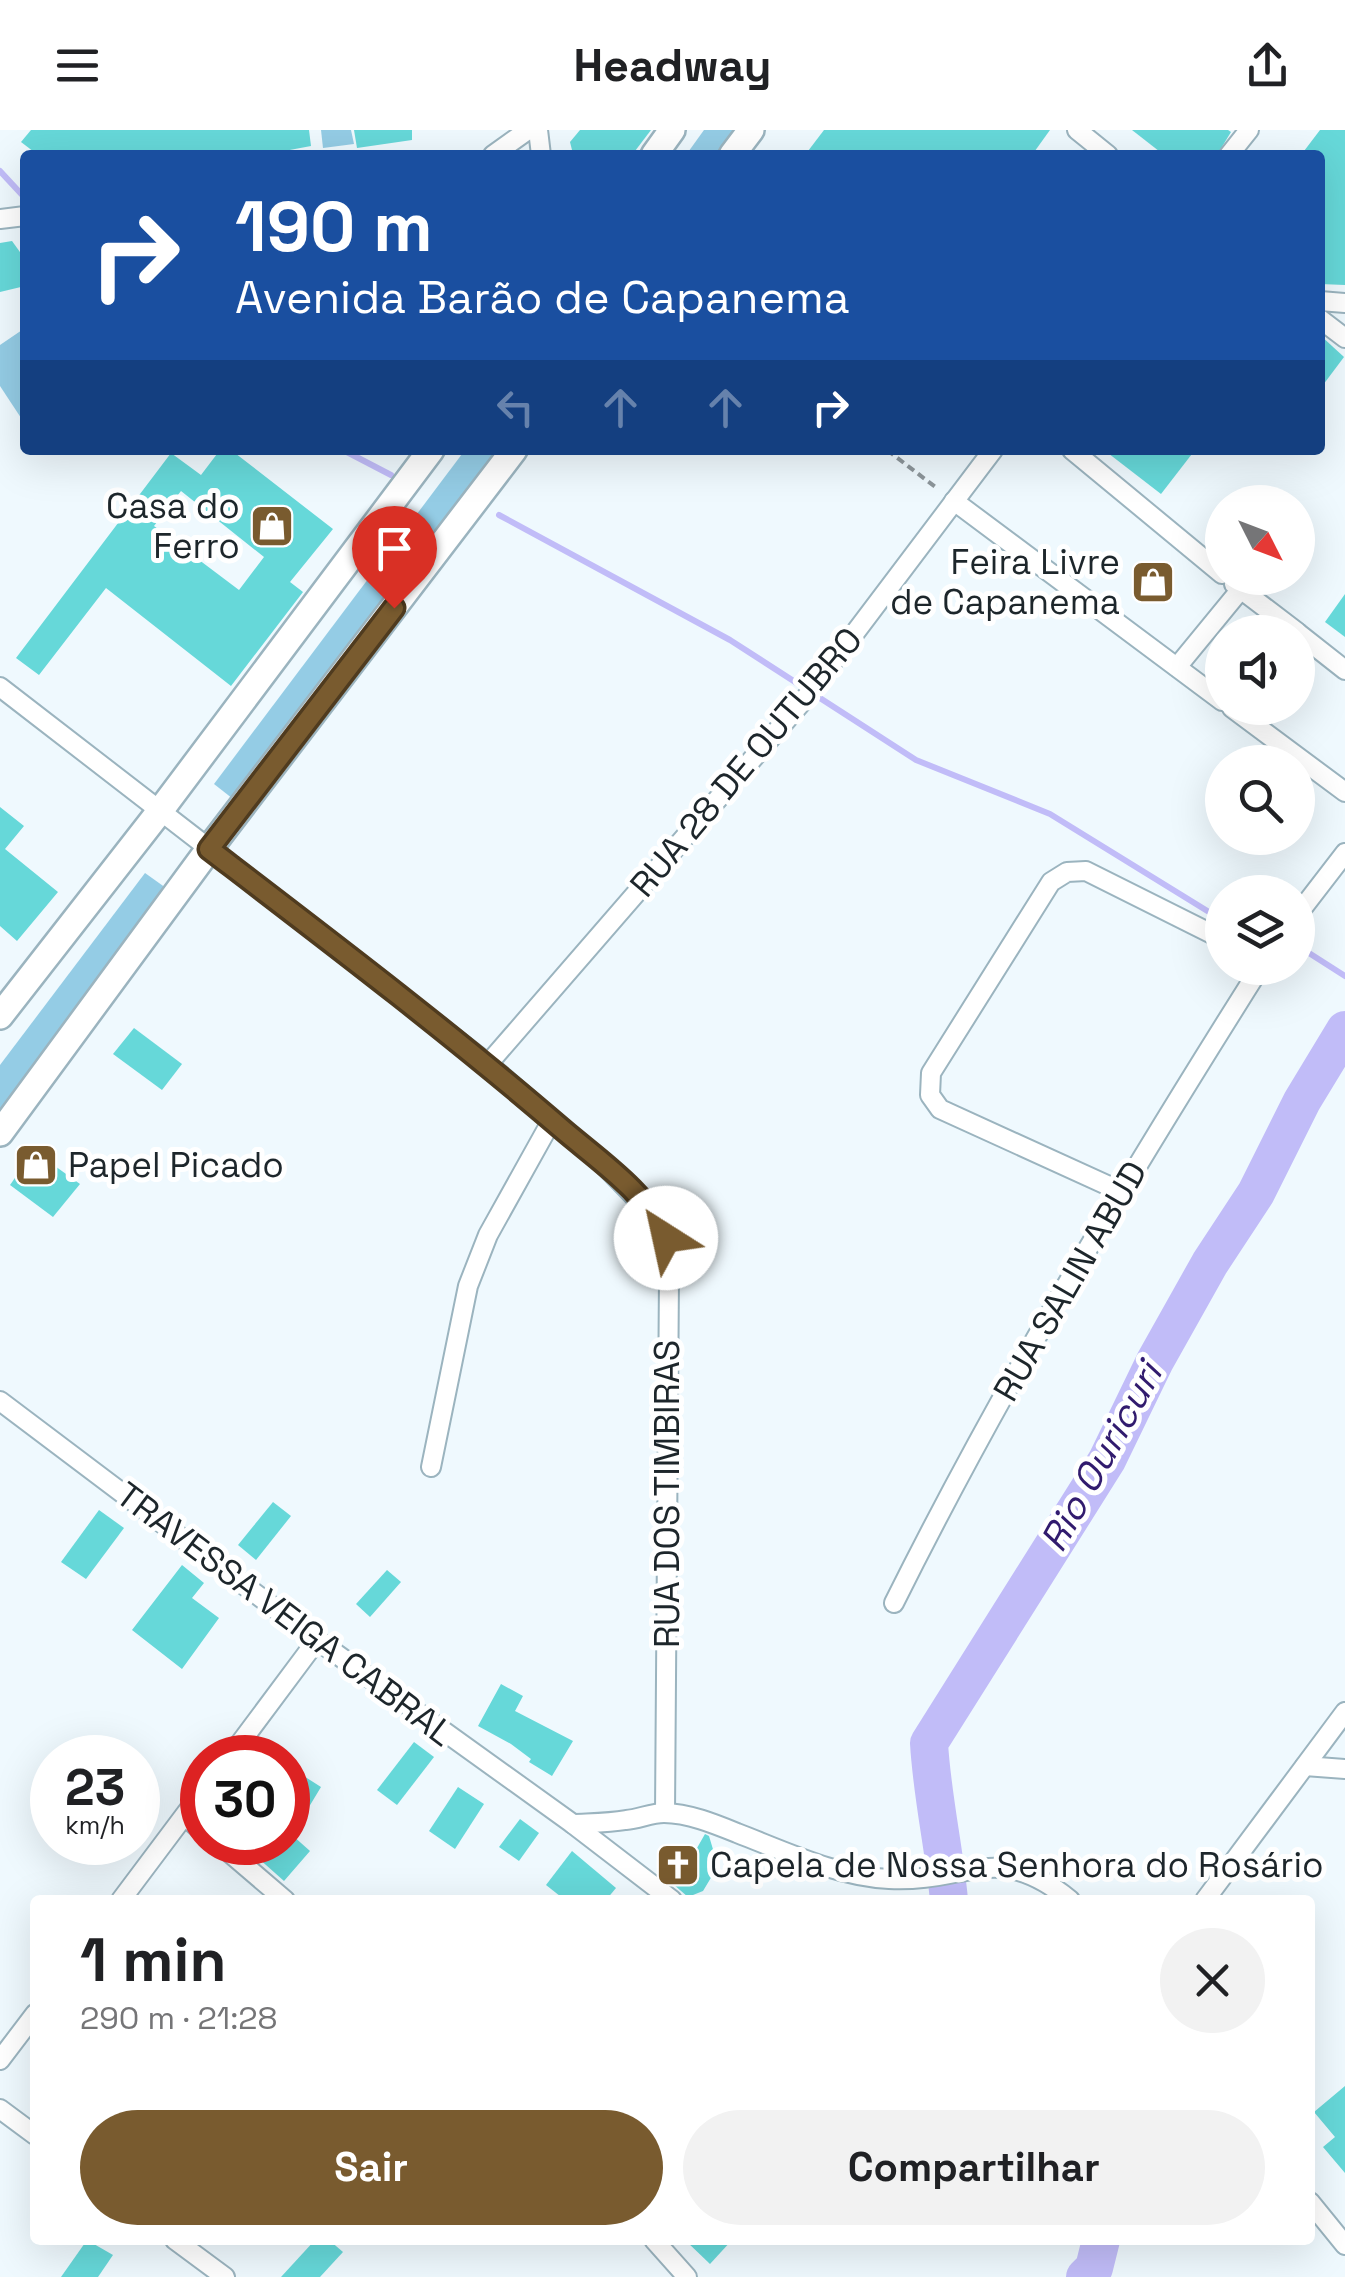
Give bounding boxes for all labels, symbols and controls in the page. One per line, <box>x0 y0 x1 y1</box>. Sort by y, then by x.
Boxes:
text: Headway <box>573 37 772 94</box>
icon: menu <box>50 38 105 93</box>
icon: share <box>1240 38 1295 93</box>
text: 190 m <box>235 182 433 271</box>
icon: right <box>70 190 200 320</box>
text: Avenida Barão de Capanema <box>235 269 850 326</box>
icon: left <box>488 380 543 435</box>
icon: ahead <box>593 380 648 435</box>
icon: ahead <box>698 380 753 435</box>
icon: right <box>803 380 858 435</box>
place label: Casa do Ferro <box>106 484 240 568</box>
north arrow <box>1205 485 1315 595</box>
map controls <box>1205 485 1315 985</box>
shop icon: Casa do Ferro <box>249 503 295 549</box>
pin <box>352 506 437 609</box>
icon: arrive <box>367 521 422 576</box>
place label: Feira Livre de Capanema <box>890 540 1120 624</box>
shop icon: Feira Livre de Capanema <box>1130 559 1176 605</box>
button: sound <box>1205 615 1315 725</box>
street label: RUA 28 DE OUTUBRO <box>620 618 872 906</box>
button: search <box>1205 745 1315 855</box>
button: layers <box>1205 875 1315 985</box>
shop icon: Papel Picado <box>13 1142 59 1188</box>
place label: Papel Picado <box>68 1143 284 1187</box>
street label: RUA SALIN ABUD <box>983 1153 1157 1409</box>
position arrow <box>614 1186 718 1290</box>
street label: RUA DOS TIMBIRAS <box>645 1340 689 1648</box>
water label: Rio Ouricuri <box>1029 1350 1175 1560</box>
street label: TRAVESSA VEIGA CABRAL <box>107 1473 463 1755</box>
speed limit sign: 30 <box>180 1735 310 1865</box>
text: 23 <box>65 1756 125 1820</box>
text: km/h <box>65 1809 125 1841</box>
church icon: Capela de Nossa Senhora do Rosário <box>655 1842 701 1888</box>
place label: Capela de Nossa Senhora do Rosário <box>710 1843 1324 1887</box>
text: 1 min <box>80 1922 227 1999</box>
button: close <box>1160 1928 1265 2033</box>
text: 290 m · 21:28 <box>80 1998 278 2038</box>
button: Sair <box>80 2110 663 2225</box>
button: Compartilhar <box>683 2110 1265 2225</box>

